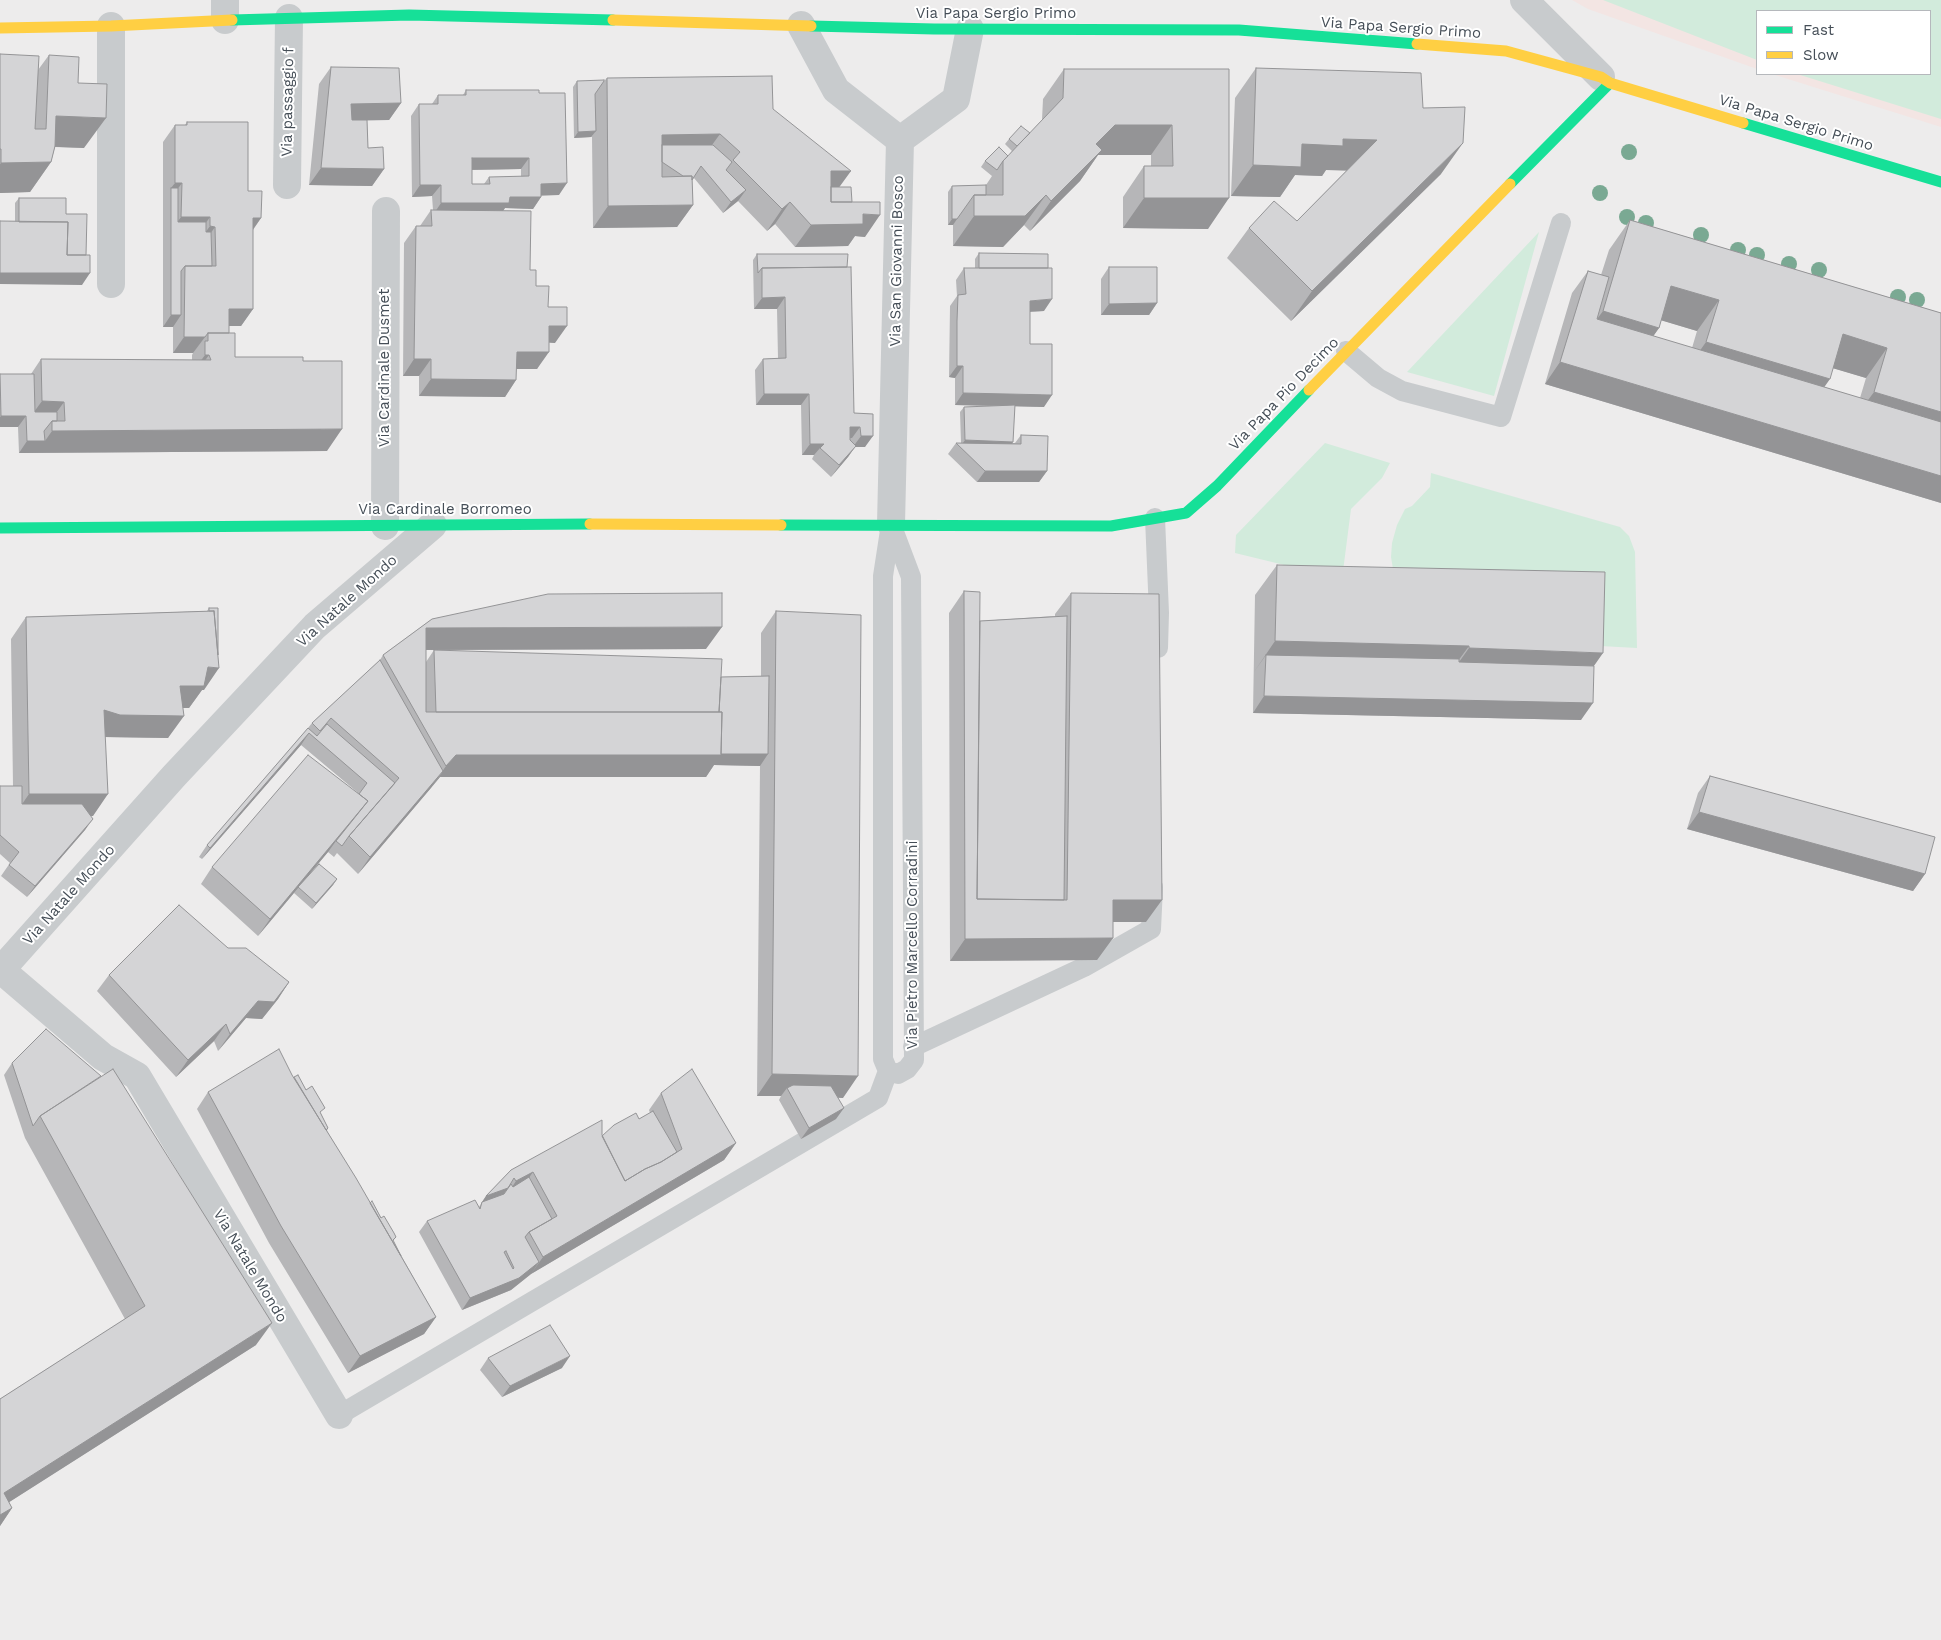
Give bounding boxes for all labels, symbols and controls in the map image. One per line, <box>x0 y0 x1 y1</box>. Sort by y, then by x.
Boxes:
street label: Via Papa Sergio Primo <box>916 5 1076 23</box>
legend <box>1756 10 1931 75</box>
street label: Via Papa Sergio Primo <box>1320 13 1482 43</box>
text: Fast <box>1803 21 1834 39</box>
text: Slow <box>1803 46 1839 64</box>
street label: Via passaggio f <box>278 47 298 157</box>
street label: Via Papa Sergio Primo <box>1717 91 1875 155</box>
street label: Via San Giovanni Bosco <box>887 175 907 347</box>
street label: Via Cardinale Dusmet <box>376 289 394 447</box>
street label: Via Papa Pio Decimo <box>1225 334 1343 454</box>
street label: Via Cardinale Borromeo <box>358 501 532 519</box>
street label: Via Natale Mondo <box>293 551 401 651</box>
street label: Via Pietro Marcello Corradini <box>904 840 922 1050</box>
street label: Via Natale Mondo <box>19 841 119 949</box>
street label: Via Natale Mondo <box>209 1206 291 1326</box>

